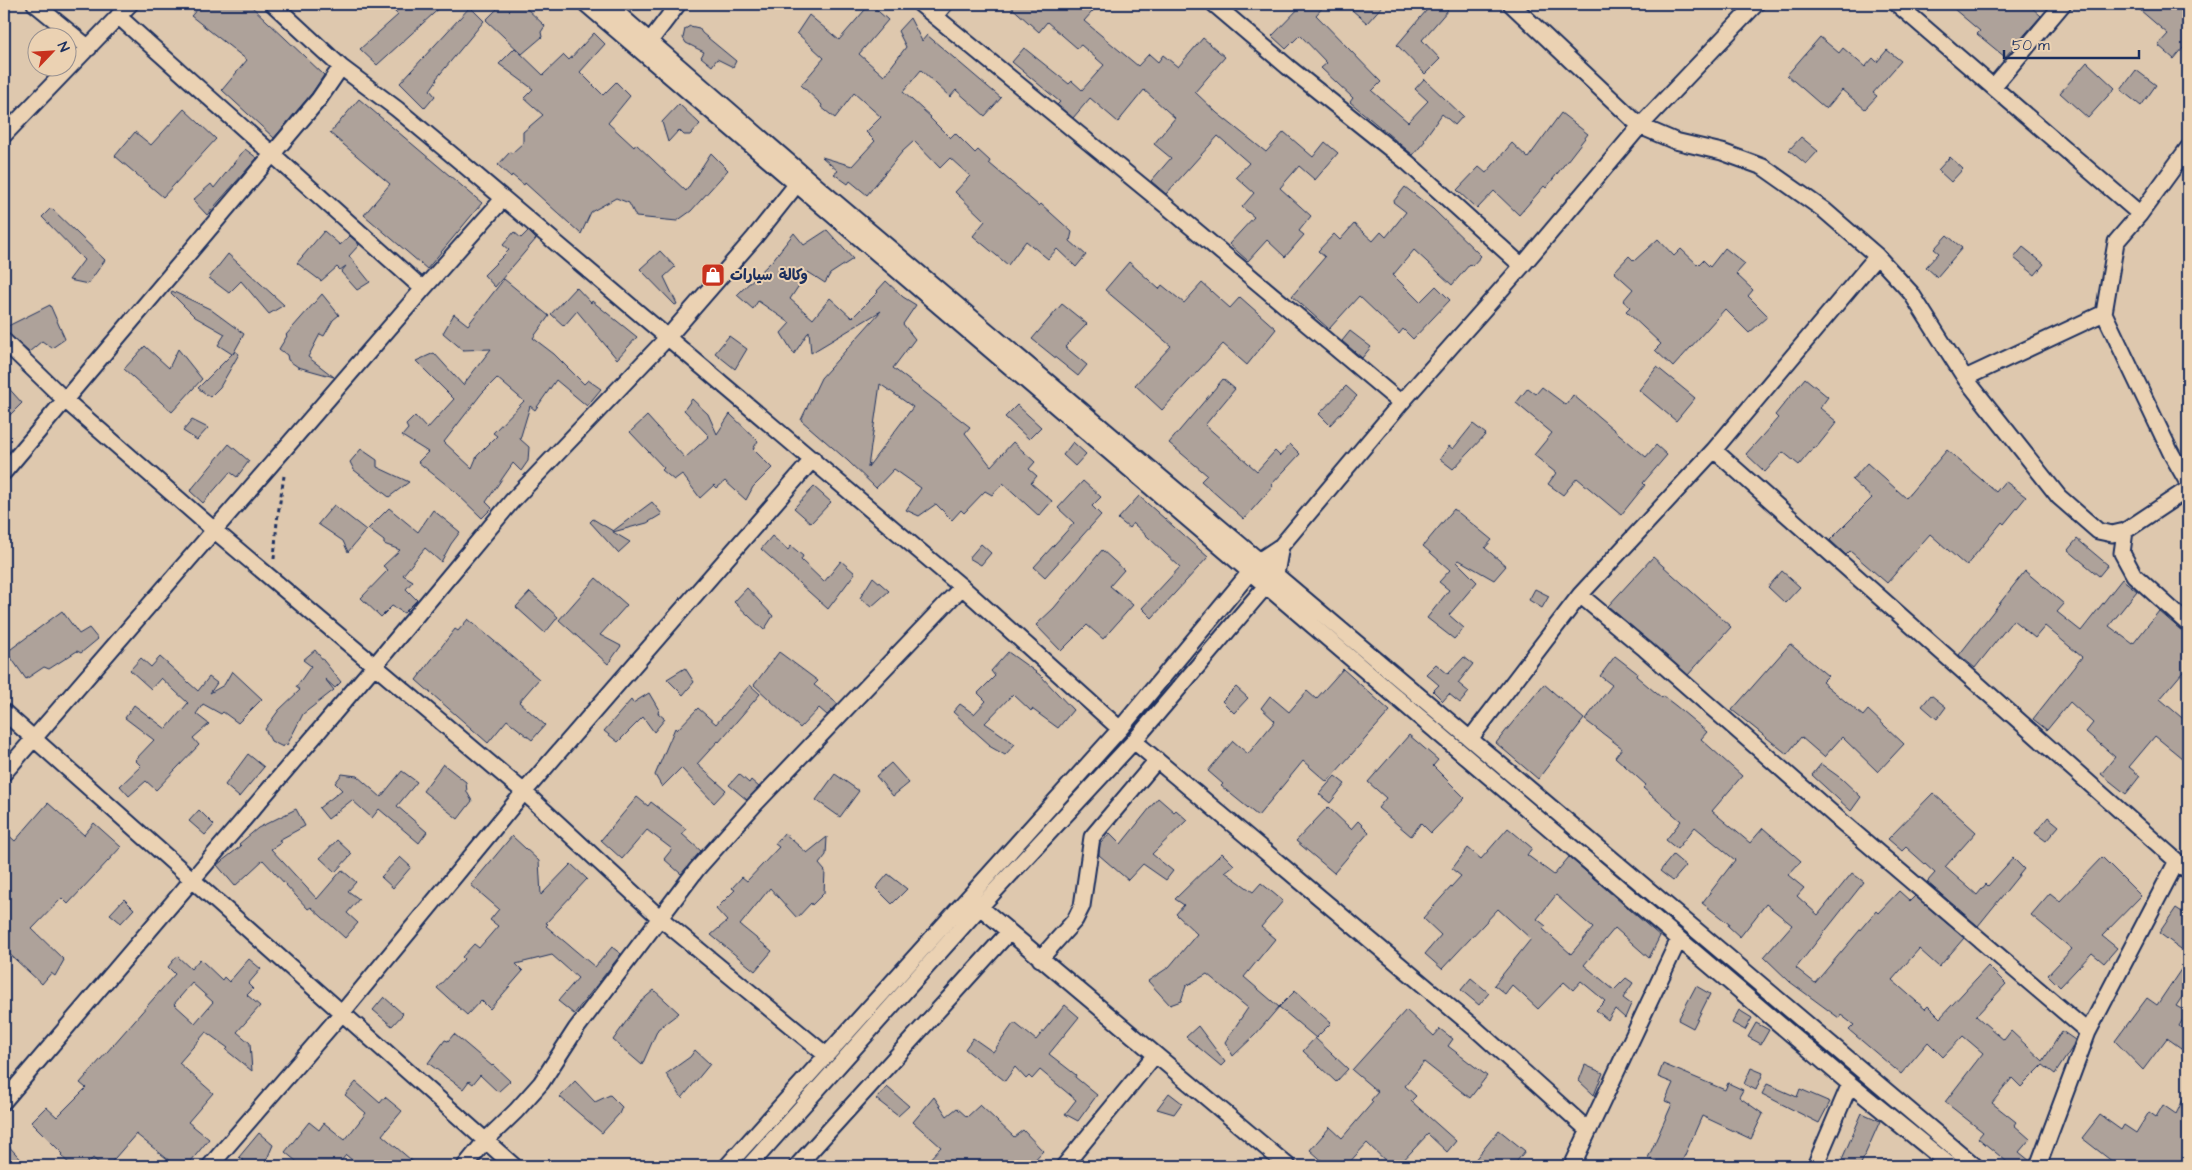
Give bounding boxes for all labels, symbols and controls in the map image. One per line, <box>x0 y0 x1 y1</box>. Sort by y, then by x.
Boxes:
north arrow <box>28 28 78 78</box>
scale bar <box>2004 28 2140 60</box>
text: 50 m <box>2012 35 2050 56</box>
text: N <box>52 39 74 55</box>
shop icon: وكالة سيارات <box>700 262 726 288</box>
place label: وكالة سيارات <box>730 265 808 286</box>

